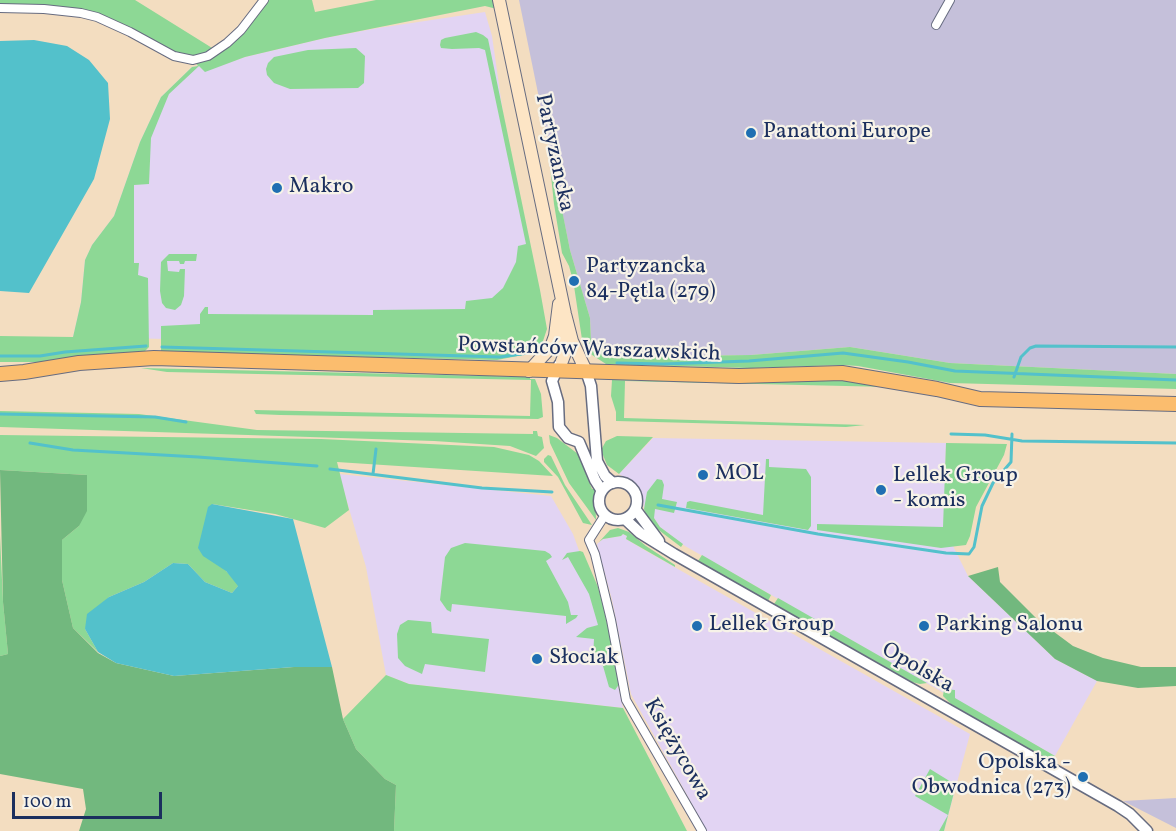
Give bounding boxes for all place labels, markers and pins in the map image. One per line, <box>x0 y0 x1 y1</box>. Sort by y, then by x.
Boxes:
place label: Panattoni Europe <box>763 120 931 146</box>
marker: Panattoni Europe <box>744 126 758 140</box>
place label: Makro <box>289 175 353 201</box>
marker: Makro <box>270 181 284 195</box>
place label: Partyzancka 84-Pętla (279) <box>586 255 716 306</box>
marker: Partyzancka 84-Pętla (279) <box>567 274 581 288</box>
place label: MOL <box>715 462 764 488</box>
place label: Lellek Group - komis <box>893 464 1018 516</box>
marker: MOL <box>696 468 710 482</box>
marker: Lellek Group - komis <box>874 483 888 497</box>
place label: Lellek Group <box>709 613 834 639</box>
place label: Parking Salonu <box>936 613 1083 639</box>
marker: Lellek Group <box>690 619 704 633</box>
marker: Parking Salonu <box>917 619 931 633</box>
place label: Słociak <box>549 646 619 672</box>
marker: Słociak <box>530 652 544 666</box>
place label: Opolska - Obwodnica (273) <box>912 751 1071 802</box>
marker: Opolska - Obwodnica (273) <box>1076 770 1090 784</box>

